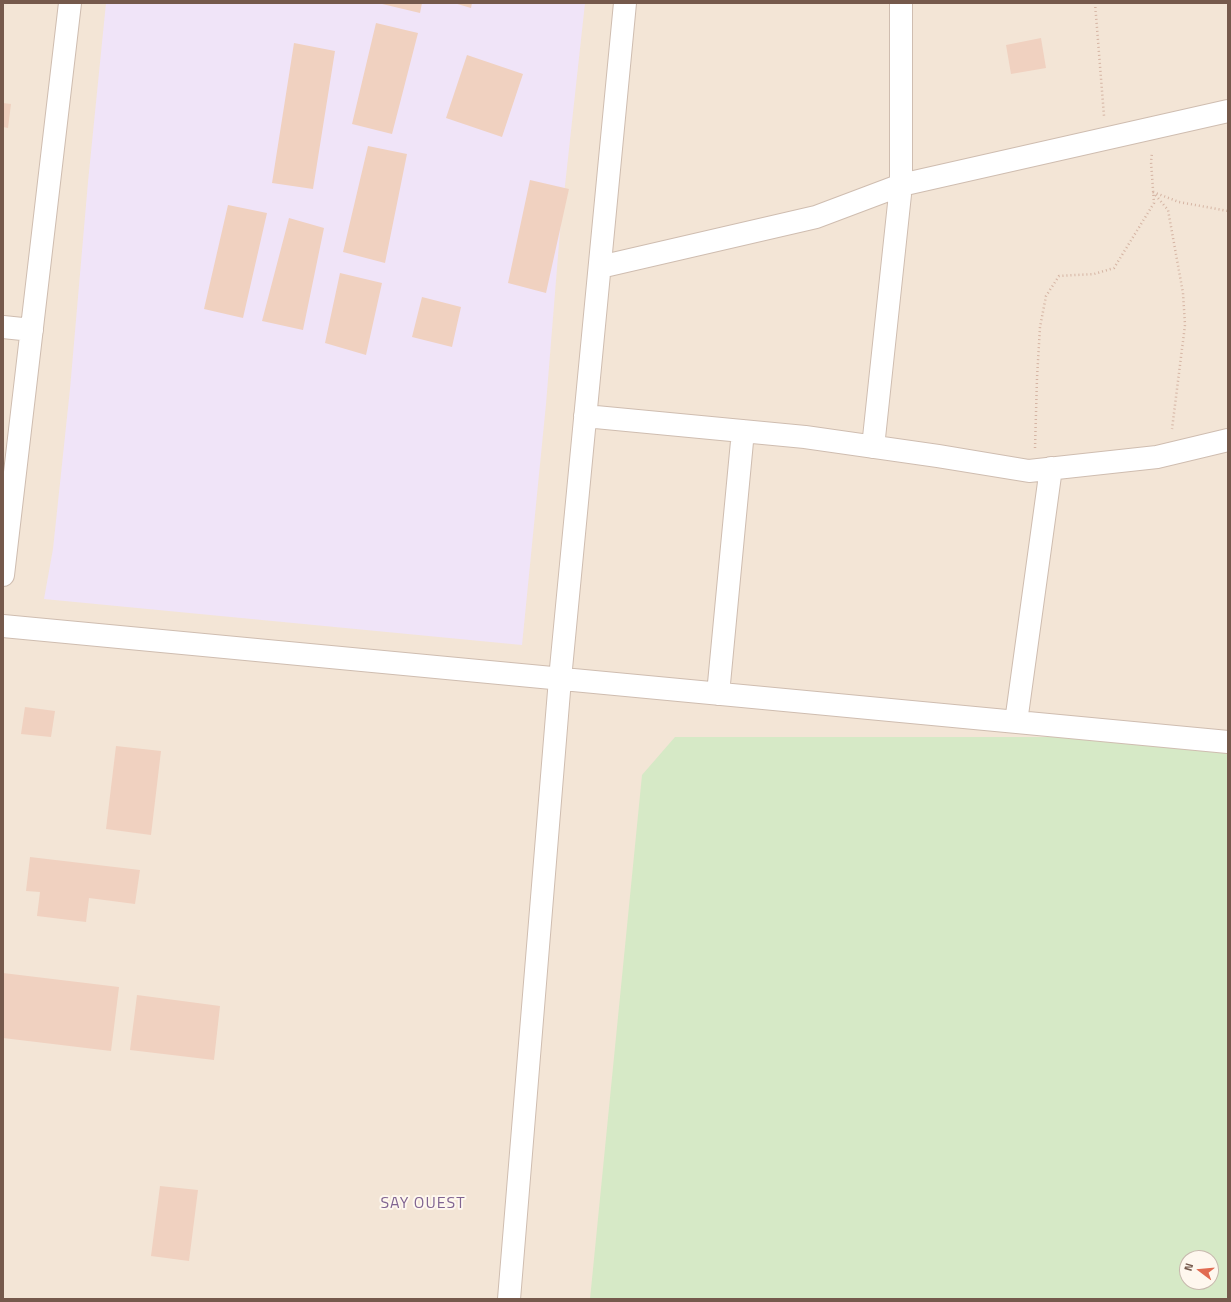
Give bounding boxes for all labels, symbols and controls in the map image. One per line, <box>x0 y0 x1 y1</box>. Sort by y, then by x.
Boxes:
district label: SAY OUEST <box>380 1194 466 1214</box>
north arrow <box>1179 1250 1219 1290</box>
text: N <box>1180 1261 1197 1273</box>

